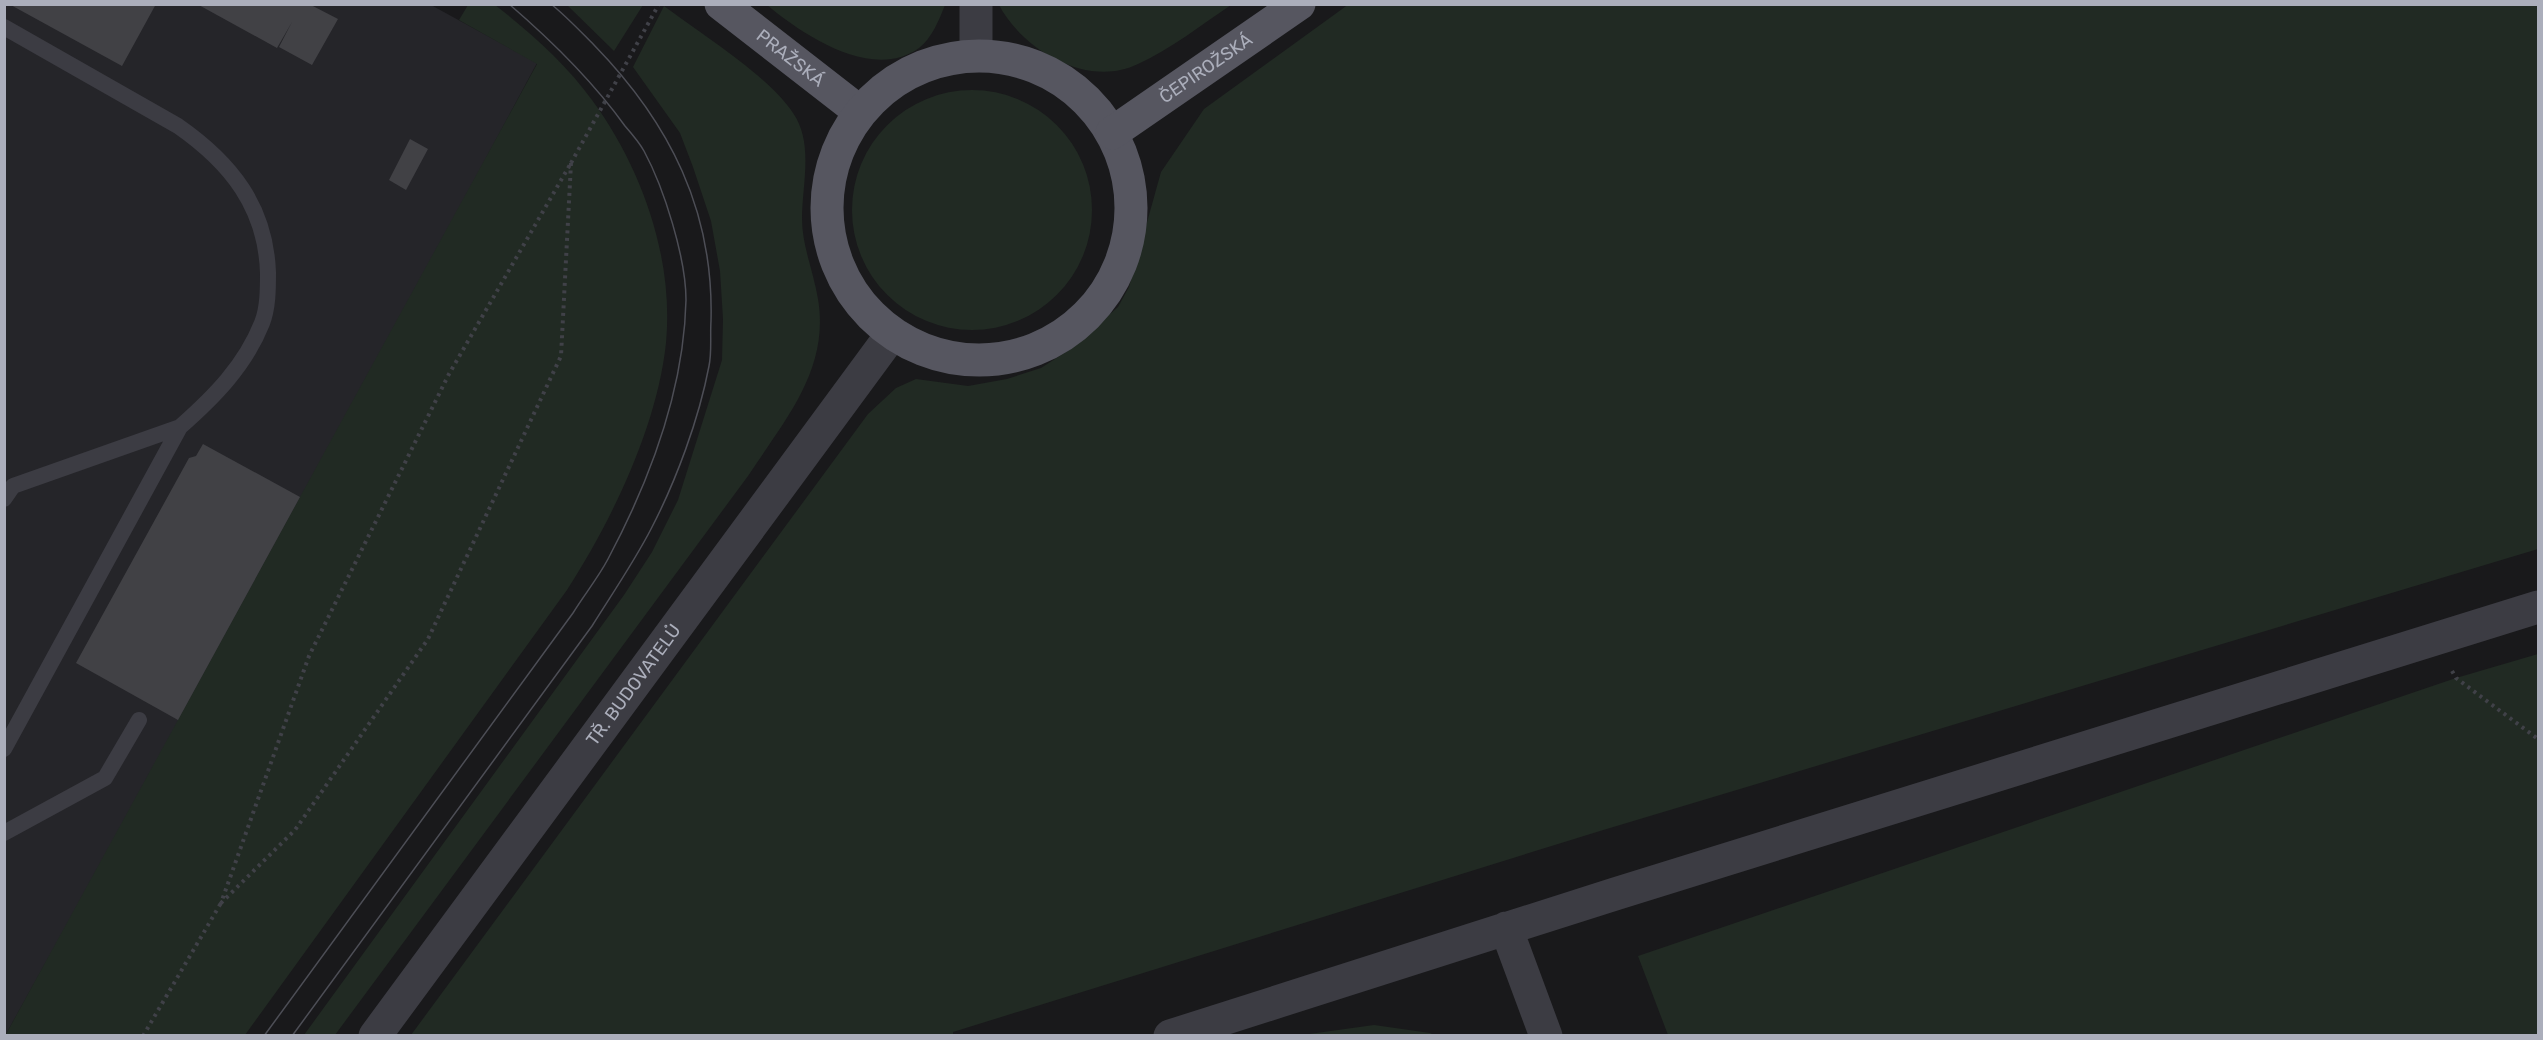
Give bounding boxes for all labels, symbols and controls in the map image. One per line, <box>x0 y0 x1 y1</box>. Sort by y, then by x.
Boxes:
street label: PRAŽSKÁ <box>752 25 829 91</box>
street label: ČEPIROŽSKÁ <box>1155 29 1257 108</box>
street label: TŘ. BUDOVATELŮ <box>582 620 686 750</box>

